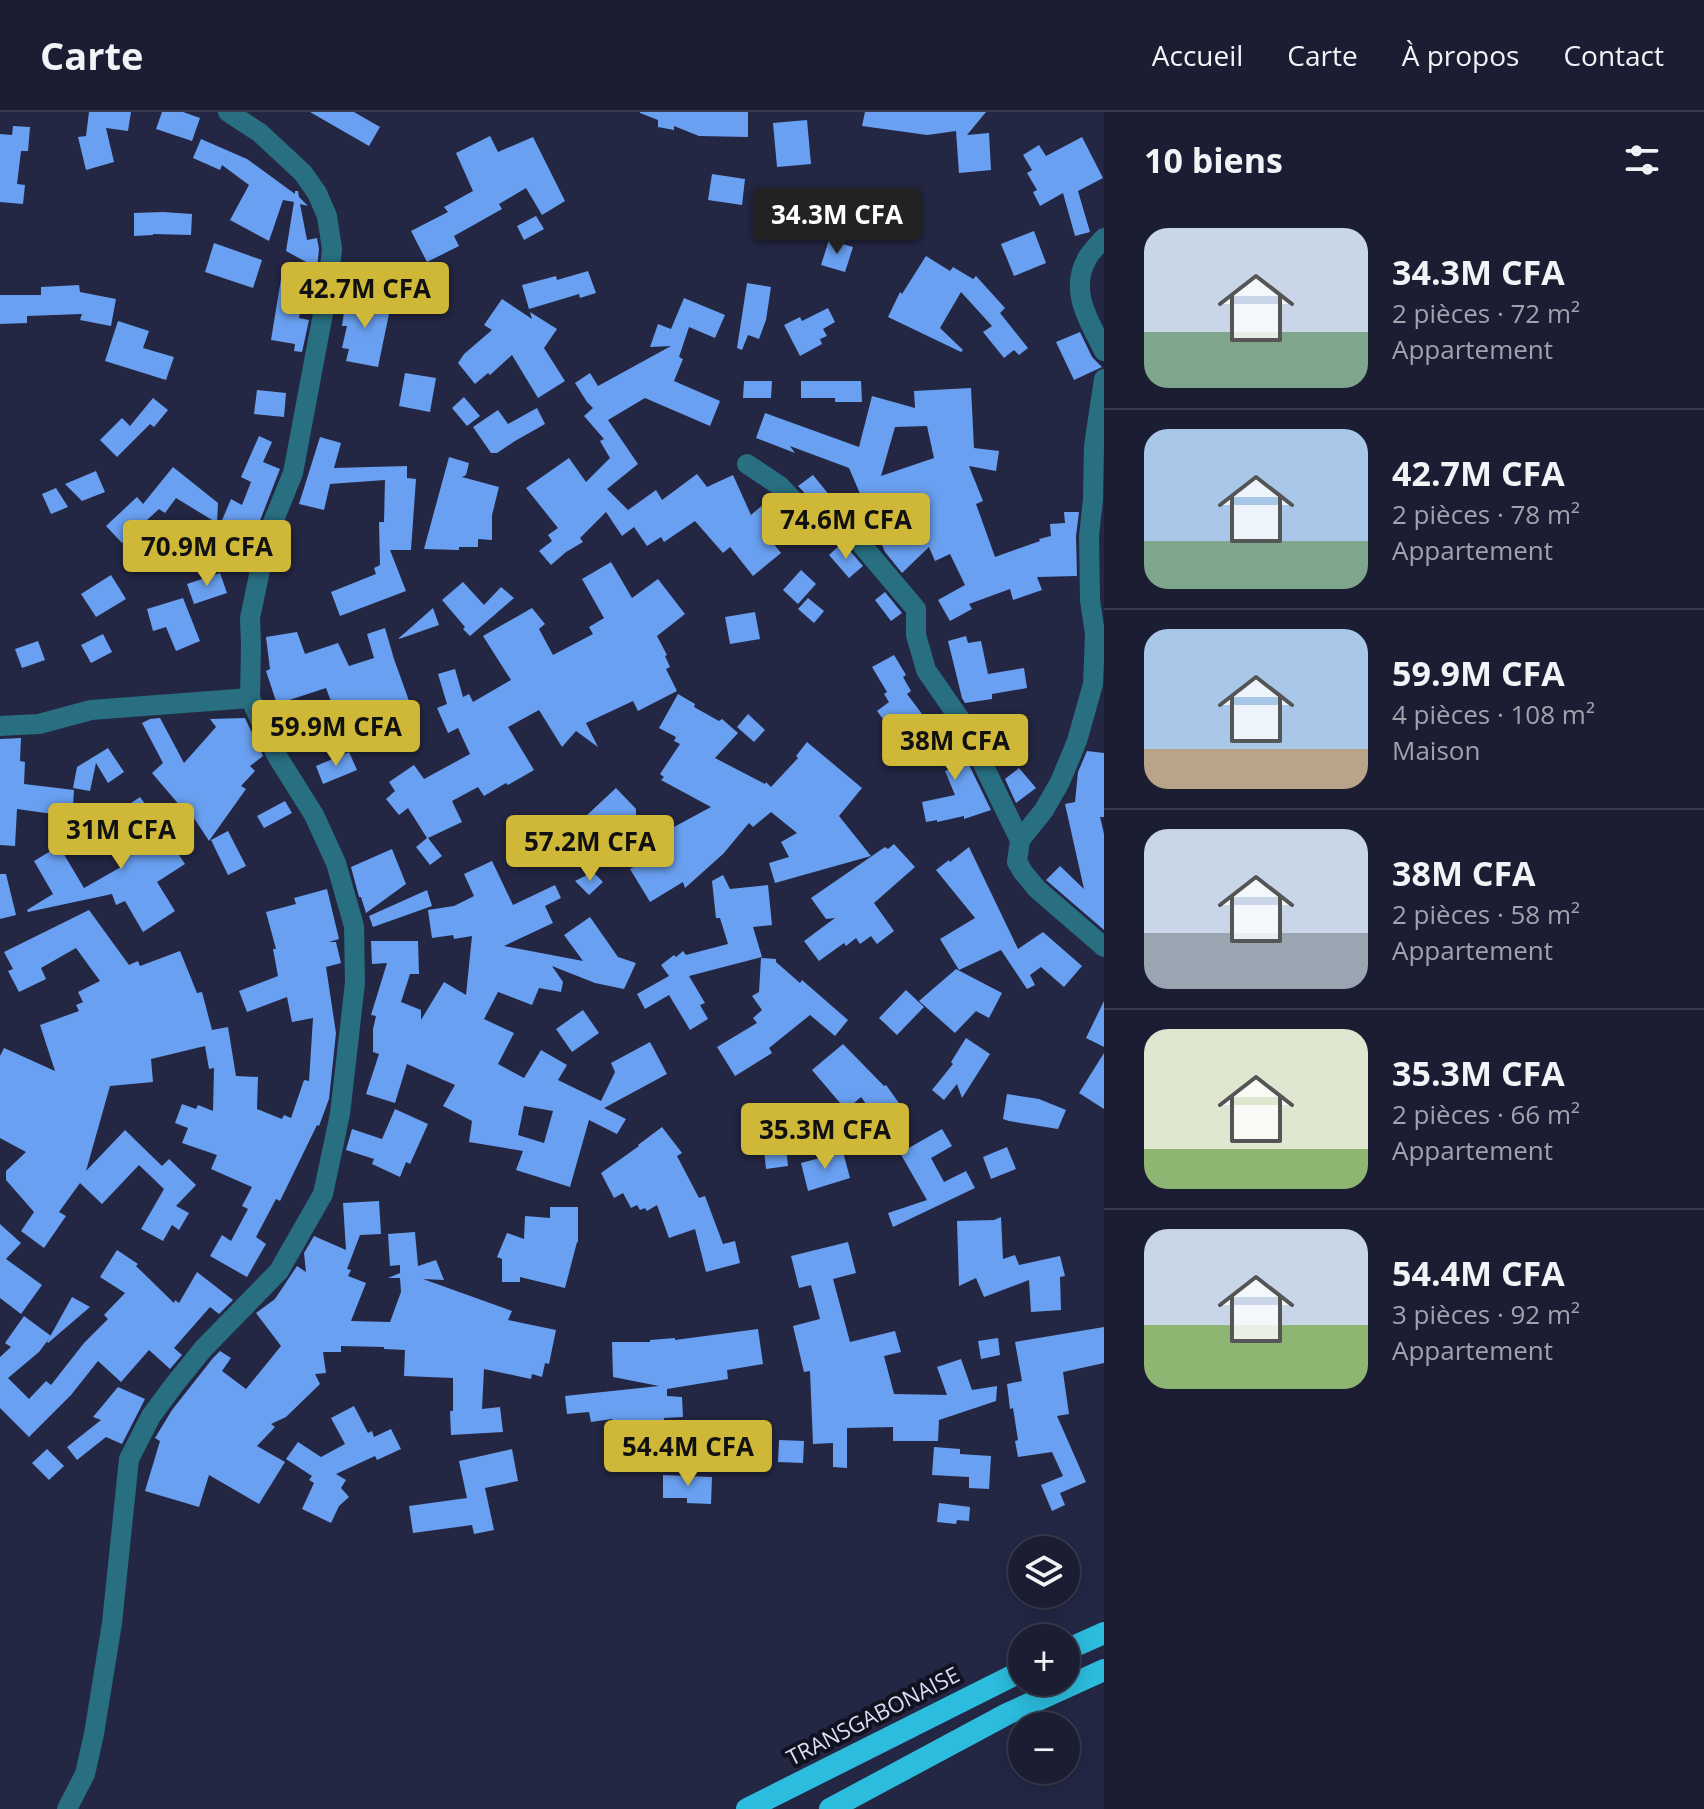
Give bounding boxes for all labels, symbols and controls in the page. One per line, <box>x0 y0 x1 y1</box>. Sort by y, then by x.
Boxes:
text: Carte <box>40 29 143 81</box>
text: Accueil <box>1152 36 1243 74</box>
text: Carte <box>1287 36 1358 74</box>
text: À propos <box>1402 36 1519 74</box>
text: Contact <box>1563 36 1664 74</box>
text: 10 biens <box>1144 137 1283 183</box>
icon: filters <box>1620 138 1664 182</box>
pin: 34.3M CFA <box>745 188 929 256</box>
text: 34.3M CFA <box>771 196 903 232</box>
text: 34.3M CFA <box>1392 249 1565 295</box>
icon: home <box>1208 260 1304 356</box>
pin: 42.7M CFA <box>273 262 457 330</box>
text: 42.7M CFA <box>299 270 431 306</box>
text: 2 pièces · 72 m² <box>1392 295 1580 331</box>
text: Appartement <box>1392 331 1553 367</box>
text: 42.7M CFA <box>1392 450 1565 496</box>
icon: home <box>1208 461 1304 557</box>
pin: 74.6M CFA <box>754 493 938 561</box>
text: 2 pièces · 78 m² <box>1392 496 1580 532</box>
text: 74.6M CFA <box>780 501 912 537</box>
pin: 70.9M CFA <box>115 520 299 588</box>
text: 70.9M CFA <box>141 528 273 564</box>
text: Appartement <box>1392 532 1553 568</box>
text: 59.9M CFA <box>1392 650 1565 696</box>
icon: home <box>1208 661 1304 757</box>
text: 4 pièces · 108 m² <box>1392 696 1595 732</box>
pin: 59.9M CFA <box>244 700 428 768</box>
text: 59.9M CFA <box>270 708 402 744</box>
pin: 38M CFA <box>881 714 1029 782</box>
text: 38M CFA <box>900 722 1010 758</box>
text: Maison <box>1392 732 1480 768</box>
pin: 31M CFA <box>47 803 195 871</box>
text: 31M CFA <box>66 811 176 847</box>
pin: 57.2M CFA <box>498 815 682 883</box>
text: 57.2M CFA <box>524 823 656 859</box>
text: 38M CFA <box>1392 850 1536 896</box>
icon: home <box>1208 861 1304 957</box>
text: 2 pièces · 58 m² <box>1392 896 1580 932</box>
text: Appartement <box>1392 932 1553 968</box>
text: 35.3M CFA <box>1392 1050 1565 1096</box>
icon: home <box>1208 1061 1304 1157</box>
text: 2 pièces · 66 m² <box>1392 1096 1580 1132</box>
pin: 35.3M CFA <box>733 1103 917 1171</box>
text: 35.3M CFA <box>759 1111 891 1147</box>
text: Appartement <box>1392 1132 1553 1168</box>
text: 54.4M CFA <box>1392 1250 1565 1296</box>
icon: home <box>1208 1261 1304 1357</box>
text: 3 pièces · 92 m² <box>1392 1296 1580 1332</box>
text: Appartement <box>1392 1332 1553 1368</box>
pin: 54.4M CFA <box>596 1420 780 1488</box>
text: 54.4M CFA <box>622 1428 754 1464</box>
map controls <box>1008 1536 1080 1784</box>
button: layers <box>1008 1536 1080 1608</box>
button: + <box>1008 1624 1080 1696</box>
street label: TRANSGABONAISE <box>781 1659 964 1772</box>
button: − <box>1008 1712 1080 1784</box>

